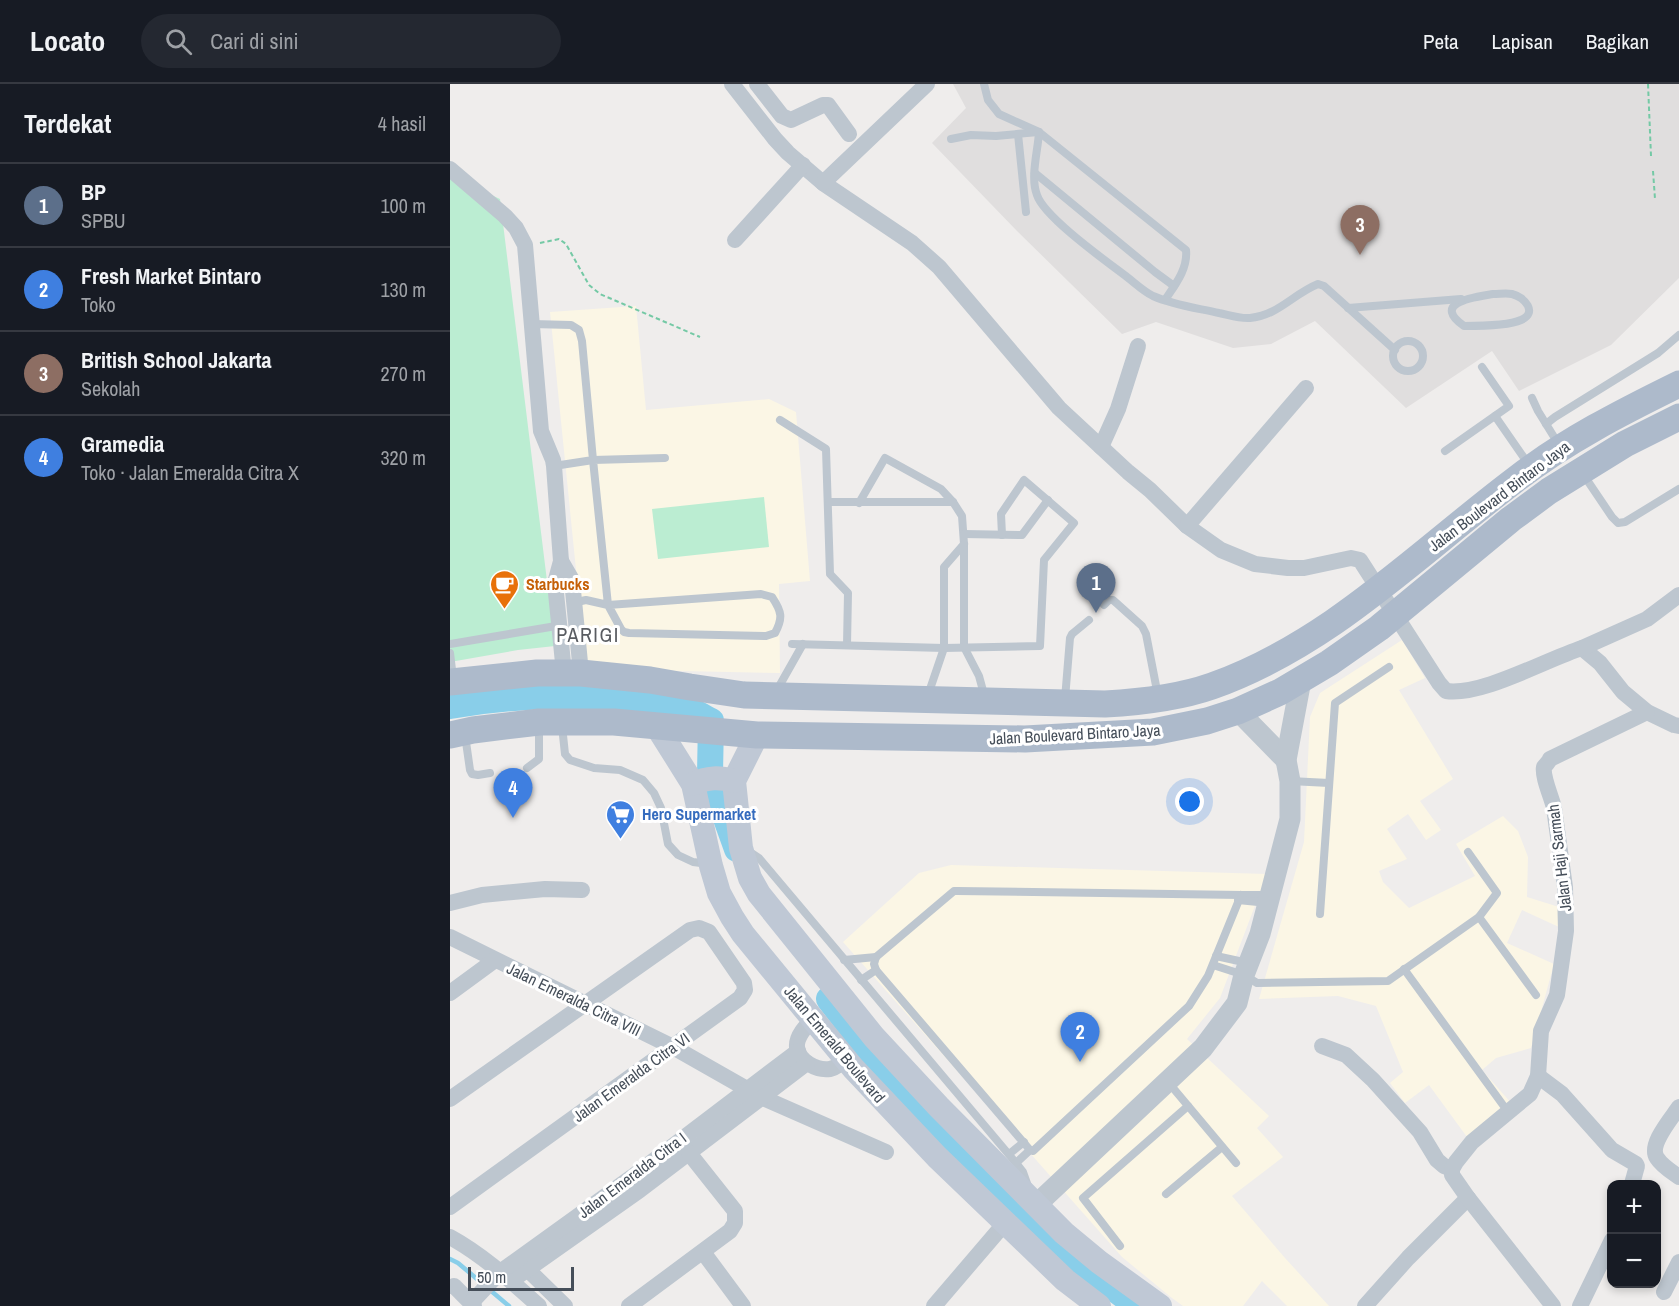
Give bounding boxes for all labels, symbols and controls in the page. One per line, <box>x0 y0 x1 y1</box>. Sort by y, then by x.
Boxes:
search box <box>141 14 561 68</box>
text: Locato <box>30 22 105 60</box>
icon: search <box>162 25 195 58</box>
text: Cari di sini <box>210 26 299 56</box>
text: Peta <box>1423 27 1459 56</box>
text: Lapisan <box>1492 27 1553 56</box>
text: Bagikan <box>1586 27 1649 56</box>
text: Terdekat <box>24 106 111 141</box>
text: 4 hasil <box>378 110 426 137</box>
text: BP <box>81 177 106 207</box>
text: 1 <box>39 192 48 219</box>
text: 100 m <box>380 192 426 219</box>
pin: 3 <box>1340 206 1380 255</box>
text: SPBU <box>81 207 126 234</box>
text: Fresh Market Bintaro <box>81 261 261 291</box>
text: 2 <box>39 276 48 303</box>
text: 130 m <box>380 276 426 303</box>
text: Toko <box>81 291 116 318</box>
text: British School Jakarta <box>81 345 272 375</box>
text: 3 <box>39 360 48 387</box>
text: 270 m <box>380 360 426 387</box>
text: Sekolah <box>81 375 140 402</box>
text: Gramedia <box>81 429 164 459</box>
street label: Jalan Boulevard Bintaro Jaya <box>1424 435 1575 556</box>
text: 4 <box>39 444 48 471</box>
text: 320 m <box>380 444 426 471</box>
text: Toko · Jalan Emeralda Citra X <box>81 459 299 486</box>
pin: 1 <box>1076 564 1116 613</box>
cafe icon: Starbucks <box>489 568 521 610</box>
place label: Starbucks <box>526 573 589 595</box>
district label: PARIGI <box>556 621 620 648</box>
street label: Jalan Boulevard Bintaro Jaya <box>989 718 1162 749</box>
pin: 4 <box>494 768 532 818</box>
your location <box>1175 787 1204 816</box>
supermarket icon: Hero Supermarket <box>605 798 637 840</box>
place label: Hero Supermarket <box>642 803 756 825</box>
street label: Jalan Haji Sarmah <box>1542 803 1576 913</box>
street label: Jalan Emeralda Citra VIII <box>503 957 645 1041</box>
street label: Jalan Emerald Boulevard <box>779 981 891 1107</box>
pin: 2 <box>1060 1012 1100 1062</box>
street label: Jalan Emeralda Citra VI <box>568 1027 694 1127</box>
street label: Jalan Emeralda Citra I <box>573 1127 691 1223</box>
map controls <box>1607 1180 1661 1288</box>
button: + <box>1607 1180 1661 1234</box>
button: − <box>1607 1234 1661 1288</box>
scale bar <box>468 1264 574 1292</box>
text: 50 m <box>477 1266 506 1288</box>

